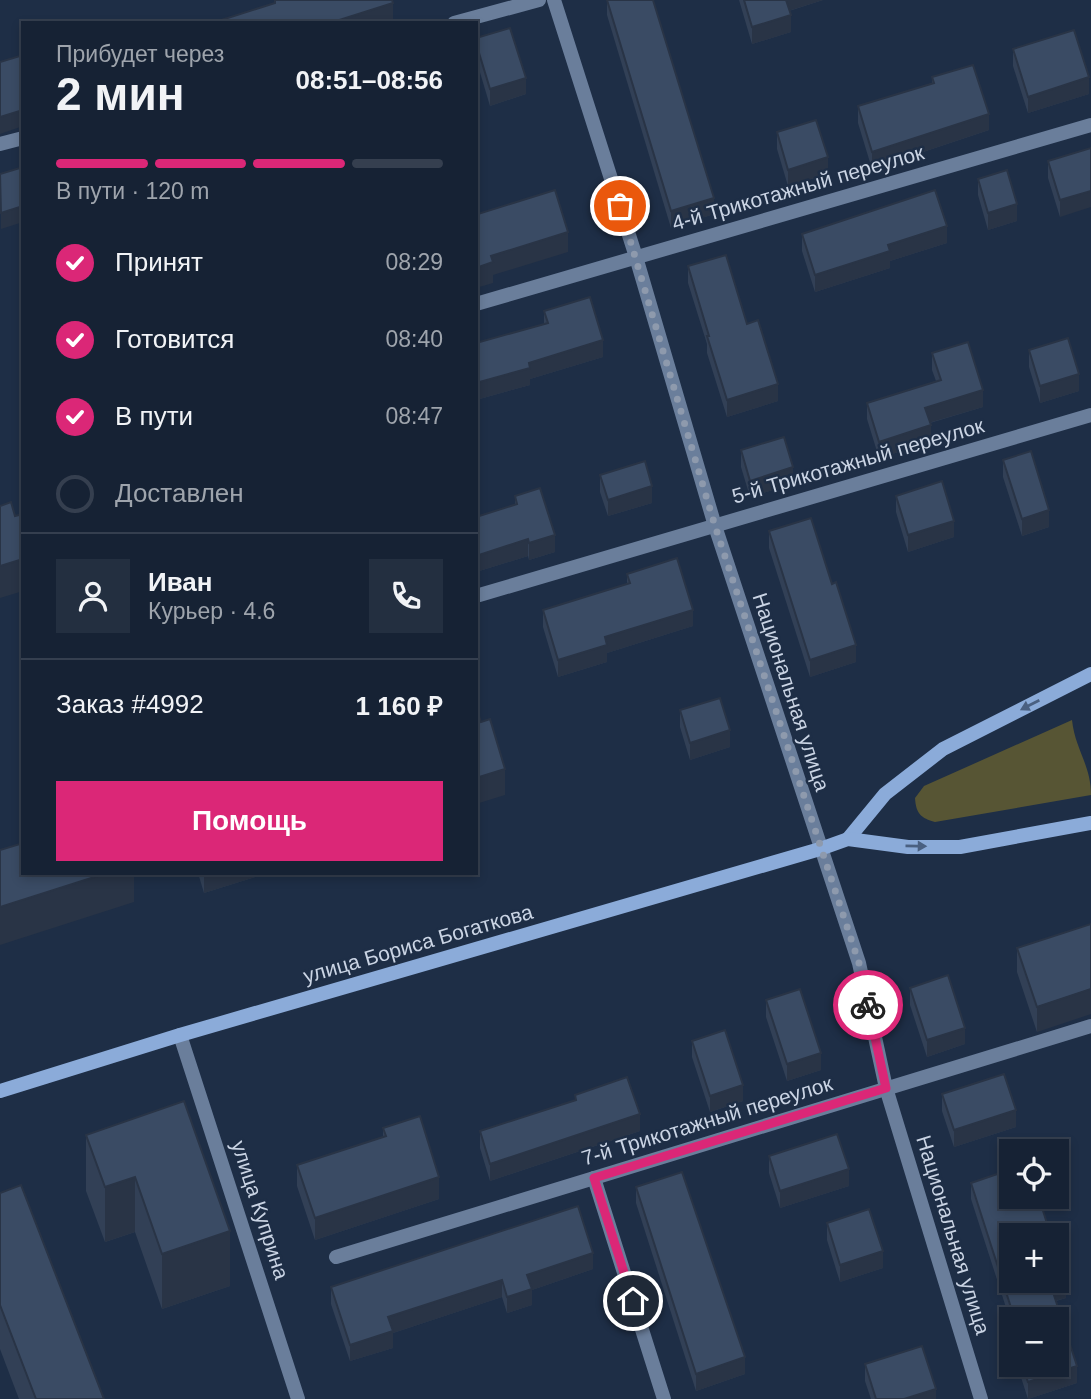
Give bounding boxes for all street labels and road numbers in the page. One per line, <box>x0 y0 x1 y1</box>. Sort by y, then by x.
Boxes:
street label: 4-й Трикотажный переулок <box>669 140 927 235</box>
street label: 5-й Трикотажный переулок <box>729 413 987 508</box>
street label: Национальная улица <box>749 590 834 794</box>
street label: улица Бориса Богаткова <box>300 900 536 987</box>
street label: 7-й Трикотажный переулок <box>579 1071 836 1170</box>
street label: Национальная улица <box>912 1133 995 1337</box>
street label: улица Куприна <box>227 1138 294 1282</box>

